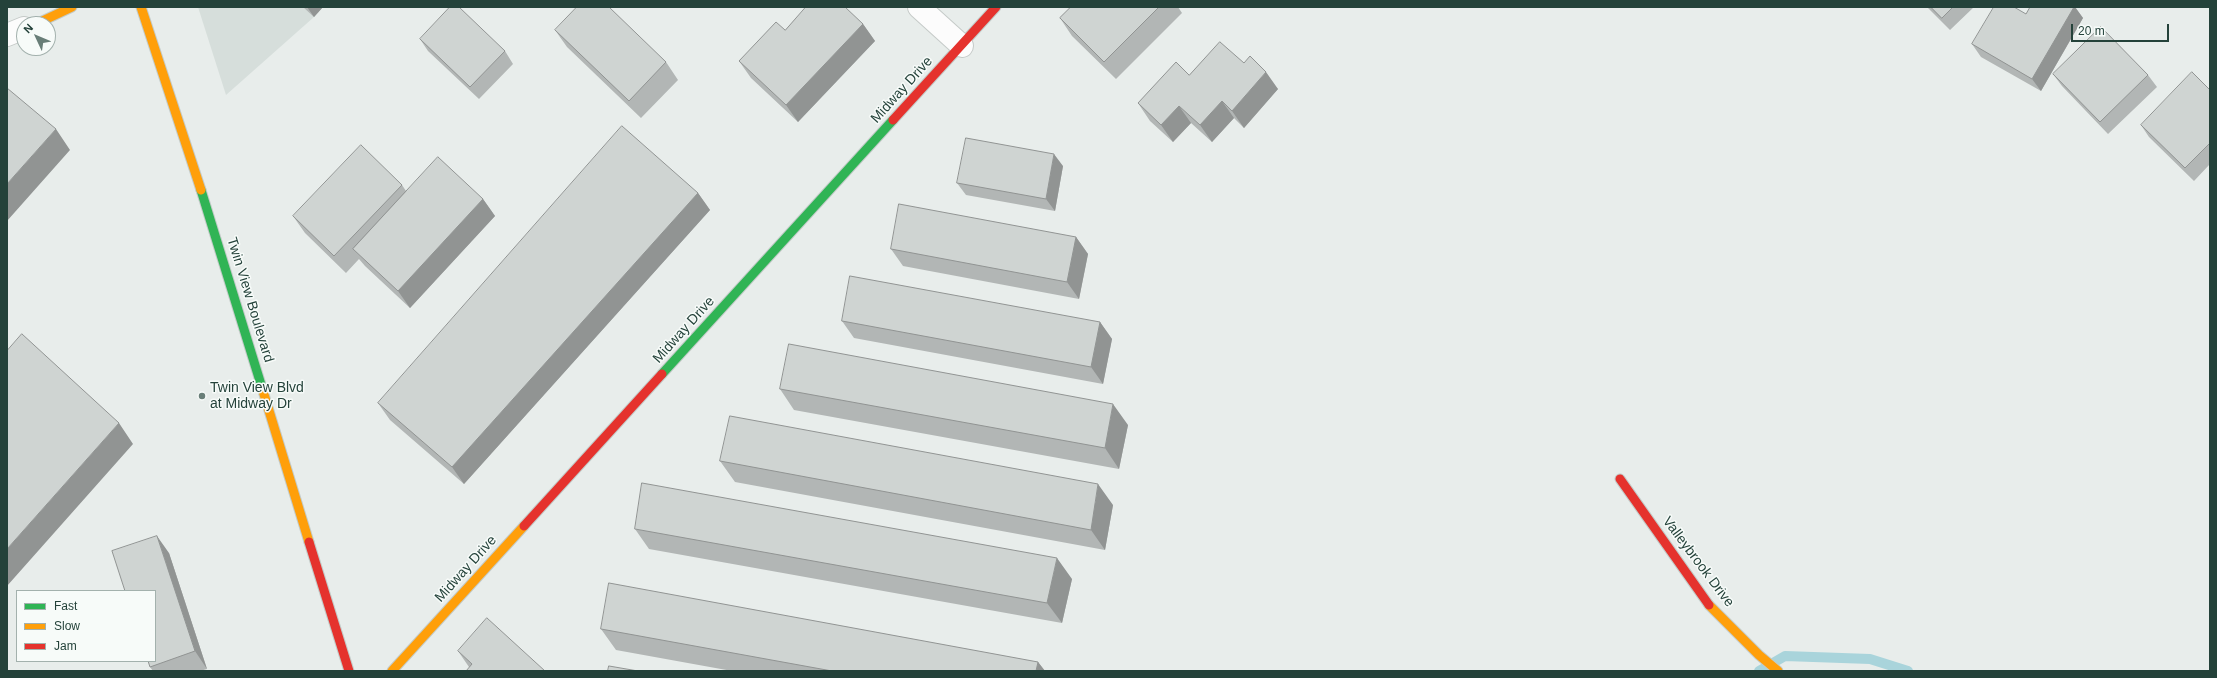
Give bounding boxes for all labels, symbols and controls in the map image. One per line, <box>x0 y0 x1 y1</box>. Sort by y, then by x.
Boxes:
north arrow <box>16 16 56 56</box>
scale bar <box>2073 16 2171 42</box>
text: N <box>21 21 35 35</box>
text: 20 m <box>2078 24 2105 38</box>
street label: Midway Drive <box>868 53 936 127</box>
street label: Twin View Boulevard <box>223 236 277 364</box>
street label: Midway Drive <box>650 293 718 367</box>
place label: Twin View Blvd at Midway Dr <box>210 380 304 412</box>
marker: Twin View Blvd at Midway Dr <box>197 391 207 401</box>
street label: Valleybrook Drive <box>1659 514 1737 610</box>
street label: Midway Drive <box>432 532 500 606</box>
legend <box>16 590 156 662</box>
text: Fast <box>54 599 77 613</box>
text: Slow <box>54 619 80 633</box>
text: Jam <box>54 639 77 653</box>

